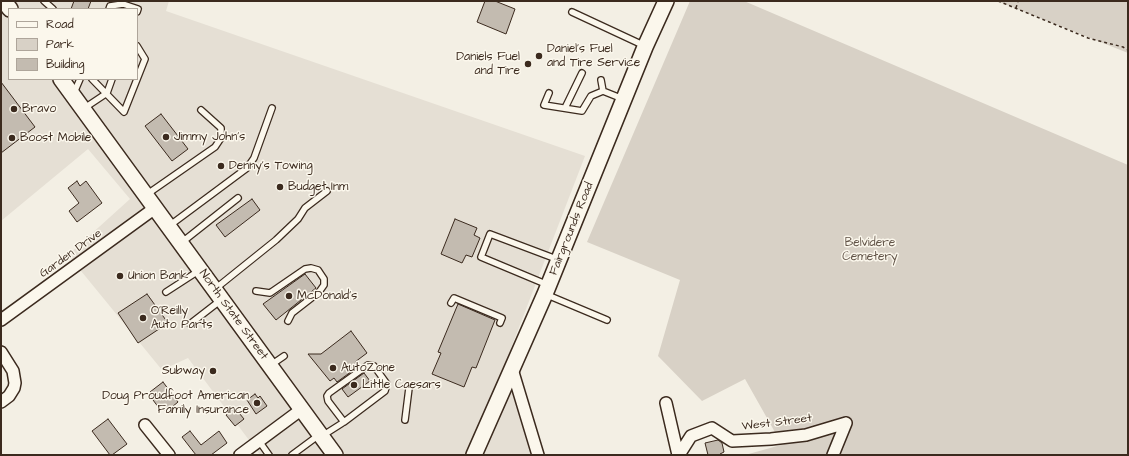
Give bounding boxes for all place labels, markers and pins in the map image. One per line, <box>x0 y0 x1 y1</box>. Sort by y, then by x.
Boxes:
place label: Daniel's Fuel and Tire Service <box>547 42 640 70</box>
place label: Daniels Fuel and Tire <box>456 50 520 78</box>
marker: Daniel's Fuel and Tire Service <box>534 51 544 61</box>
marker: Daniels Fuel and Tire <box>523 59 533 69</box>
place label: Bravo <box>22 102 56 116</box>
marker: Bravo <box>9 104 19 114</box>
place label: Jimmy John's <box>174 130 245 144</box>
place label: Boost Mobile <box>20 131 91 145</box>
marker: Jimmy John's <box>161 132 171 142</box>
marker: Boost Mobile <box>7 133 17 143</box>
place label: Denny's Towing <box>229 159 313 173</box>
marker: Denny's Towing <box>216 161 226 171</box>
place label: Budget Inm <box>288 180 348 194</box>
marker: Budget Inm <box>275 182 285 192</box>
place label: Union Bank <box>128 269 188 283</box>
marker: Union Bank <box>115 271 125 281</box>
place label: McDonald's <box>297 289 357 303</box>
marker: McDonald's <box>284 291 294 301</box>
place label: O'Reilly Auto Parts <box>151 304 212 332</box>
marker: O'Reilly Auto Parts <box>138 313 148 323</box>
place label: AutoZone <box>341 361 395 375</box>
marker: AutoZone <box>328 363 338 373</box>
place label: Subway <box>162 364 205 378</box>
marker: Subway <box>208 366 218 376</box>
place label: Little Caesars <box>362 378 441 392</box>
marker: Little Caesars <box>349 380 359 390</box>
place label: Doug Proudfoot American Family Insurance <box>102 389 249 417</box>
marker: Doug Proudfoot American Family Insurance <box>252 398 262 408</box>

